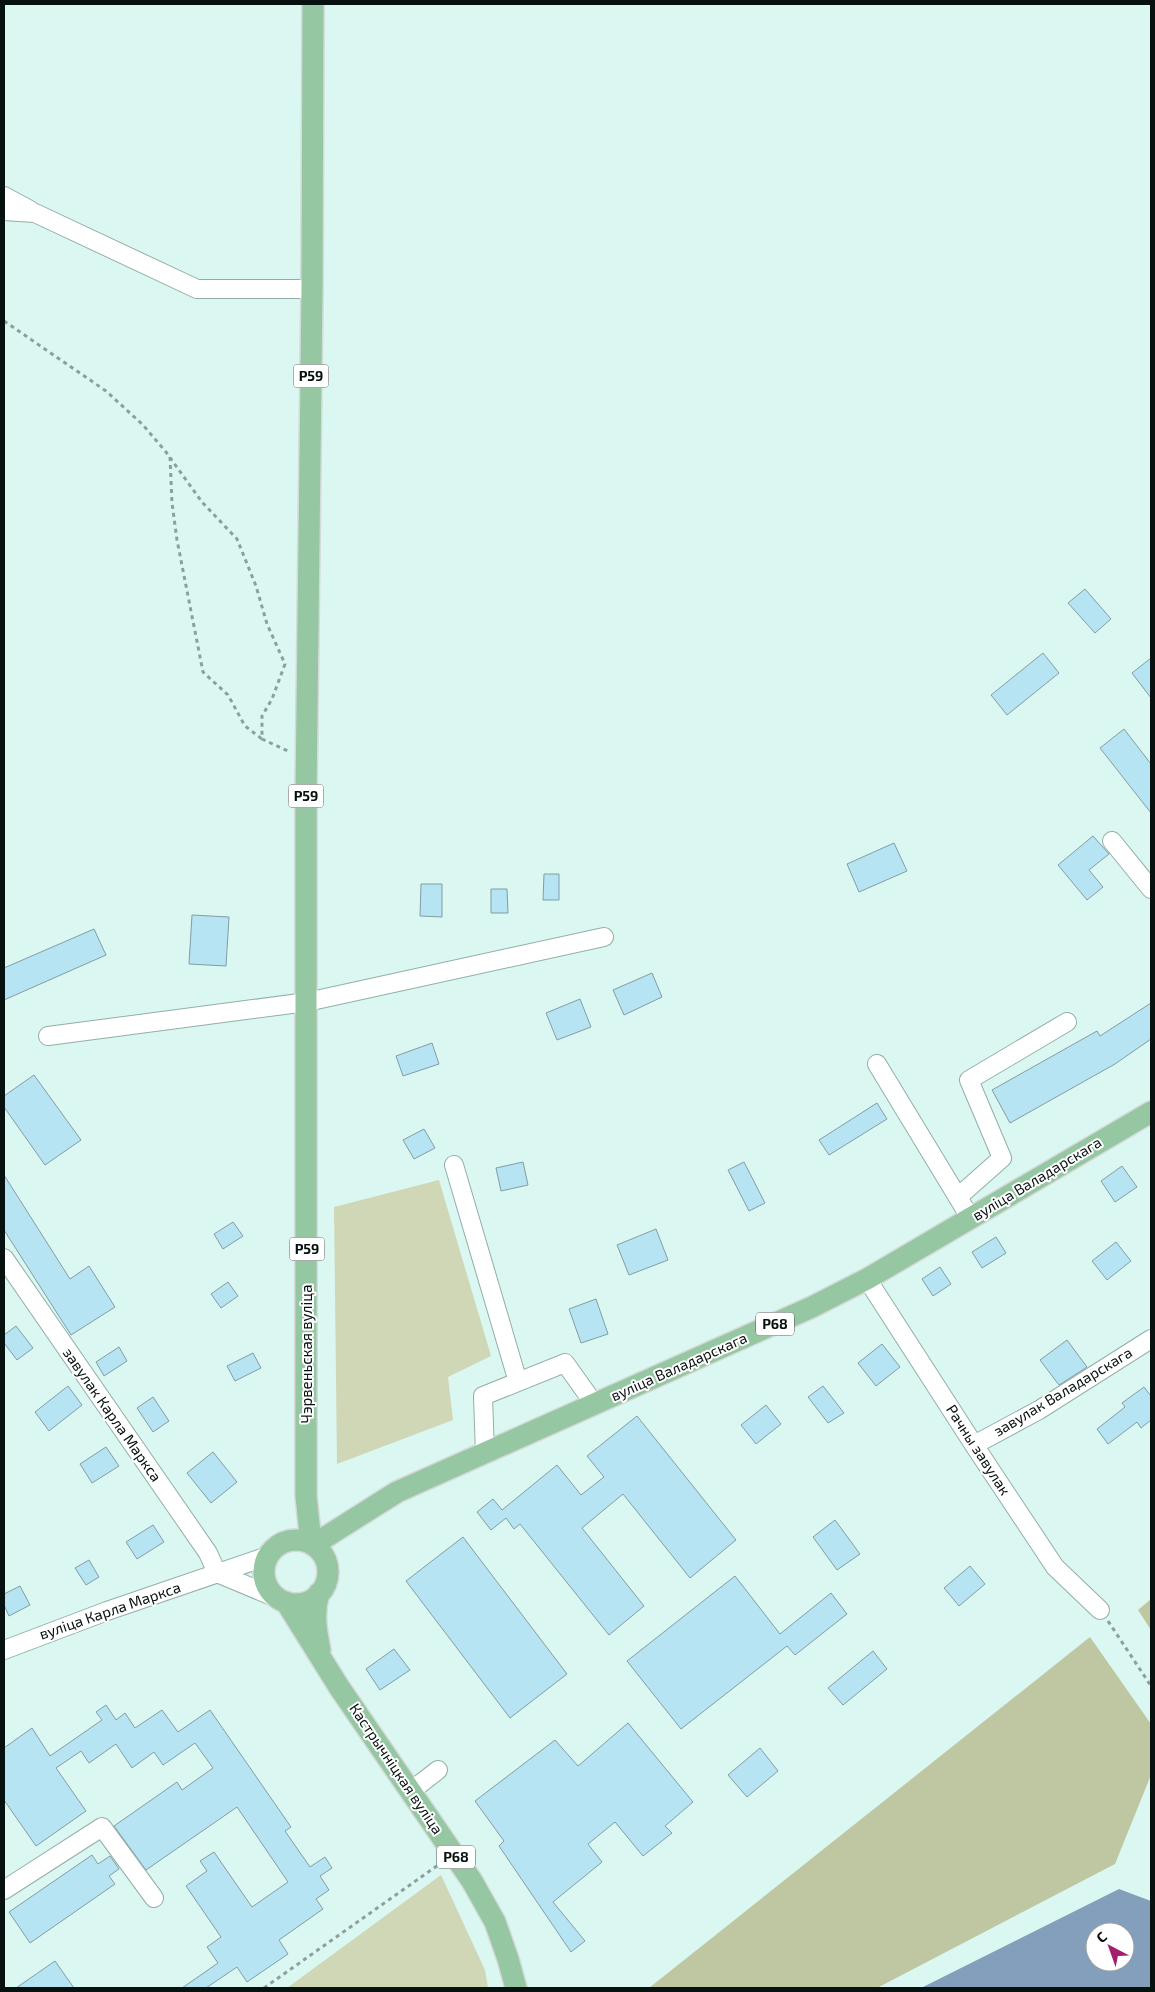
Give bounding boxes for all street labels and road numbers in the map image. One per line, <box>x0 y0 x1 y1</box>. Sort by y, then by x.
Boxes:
road number: Р59 <box>294 364 328 388</box>
road number: Р59 <box>288 784 324 808</box>
street label: вуліца Валадарскага <box>969 1132 1105 1225</box>
road number: Р59 <box>290 1238 324 1260</box>
street label: Чэрвеньская вуліца <box>297 1285 316 1423</box>
road number: Р68 <box>756 1312 794 1336</box>
street label: вуліца Валадарскага <box>608 1328 750 1405</box>
street label: завулак Валадарскага <box>990 1343 1136 1441</box>
street label: завулак Карла Маркса <box>59 1344 166 1485</box>
street label: Рачны завулак <box>942 1401 1015 1499</box>
street label: вуліца Карла Маркса <box>37 1577 183 1644</box>
street label: Кастрычніцкая вуліца <box>346 1700 447 1838</box>
road number: Р68 <box>437 1845 475 1868</box>

